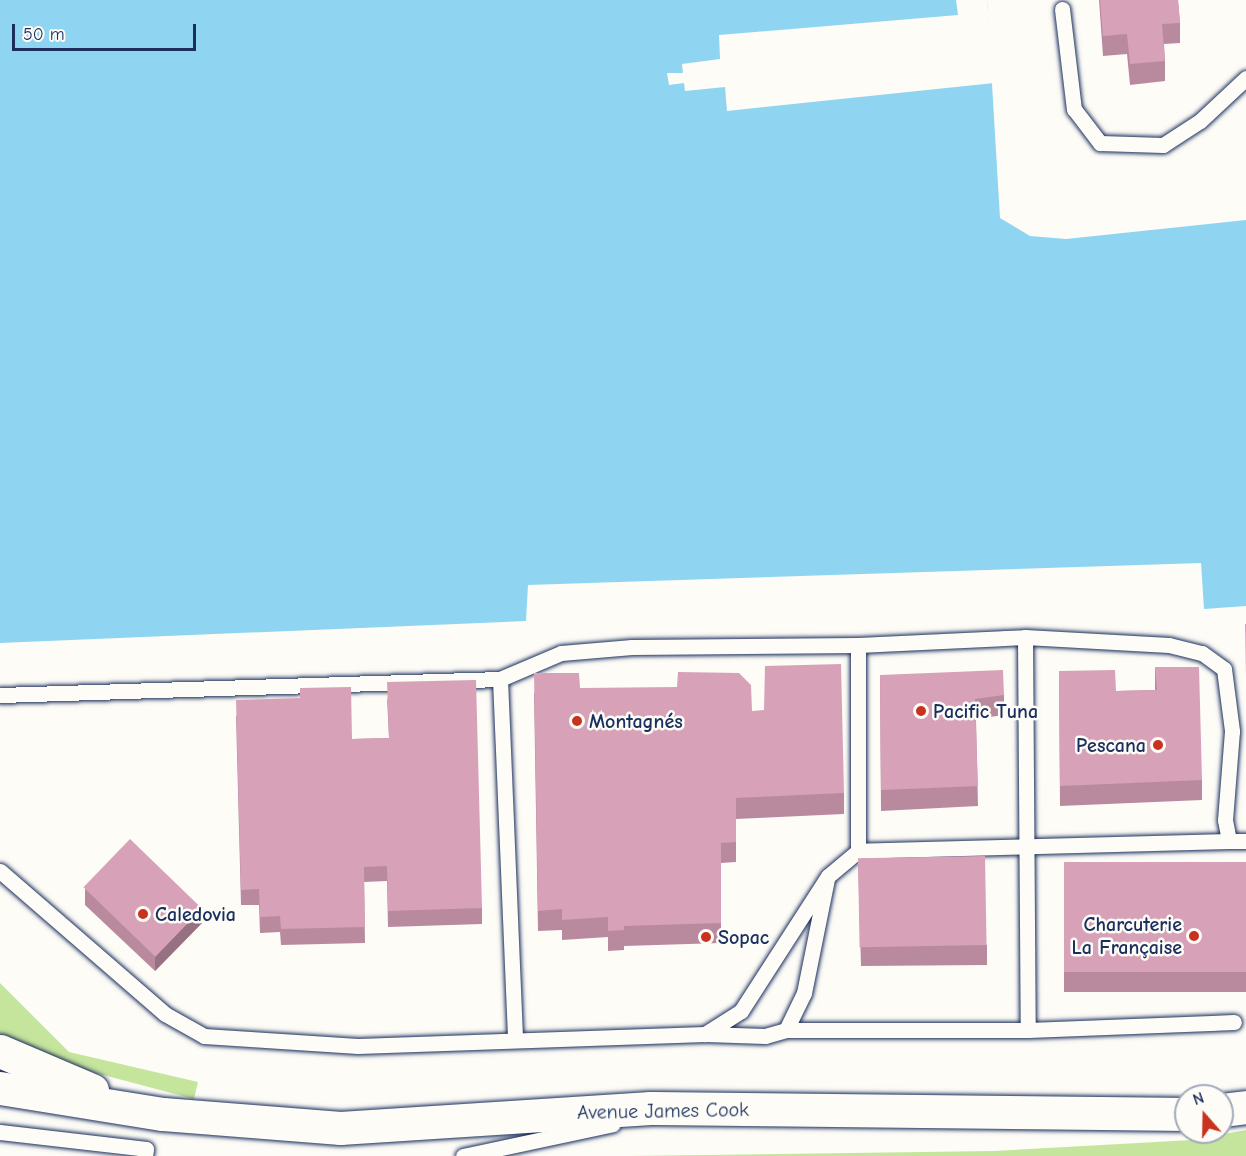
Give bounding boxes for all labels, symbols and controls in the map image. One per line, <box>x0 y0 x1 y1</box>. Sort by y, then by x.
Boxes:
scale bar <box>15 12 200 50</box>
text: 50 m <box>23 24 65 45</box>
place label: Pacific Tuna <box>933 699 1038 723</box>
marker: Pacific Tuna <box>914 704 928 718</box>
place label: Montagnés <box>589 709 683 733</box>
marker: Montagnés <box>570 714 584 728</box>
place label: Pescana <box>1076 733 1146 757</box>
marker: Pescana <box>1151 738 1165 752</box>
place label: Caledovia <box>155 902 236 926</box>
marker: Caledovia <box>136 907 150 921</box>
place label: Charcuterie La Française <box>1072 912 1182 959</box>
place label: Sopac <box>718 925 769 949</box>
marker: Charcuterie La Française <box>1187 929 1201 943</box>
marker: Sopac <box>699 930 713 944</box>
north arrow <box>1174 1084 1234 1144</box>
text: N <box>1191 1089 1207 1109</box>
street label: Avenue James Cook <box>577 1098 749 1124</box>

